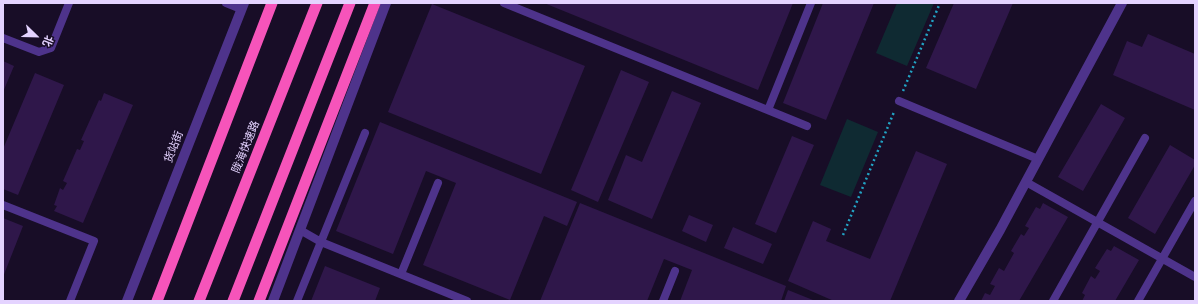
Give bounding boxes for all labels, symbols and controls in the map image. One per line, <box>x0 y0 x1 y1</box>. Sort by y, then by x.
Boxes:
north arrow <box>16 16 56 56</box>
text: 北 <box>39 33 56 48</box>
street label: 陇海快速路 <box>230 119 262 175</box>
street label: 货站街 <box>162 129 186 165</box>

